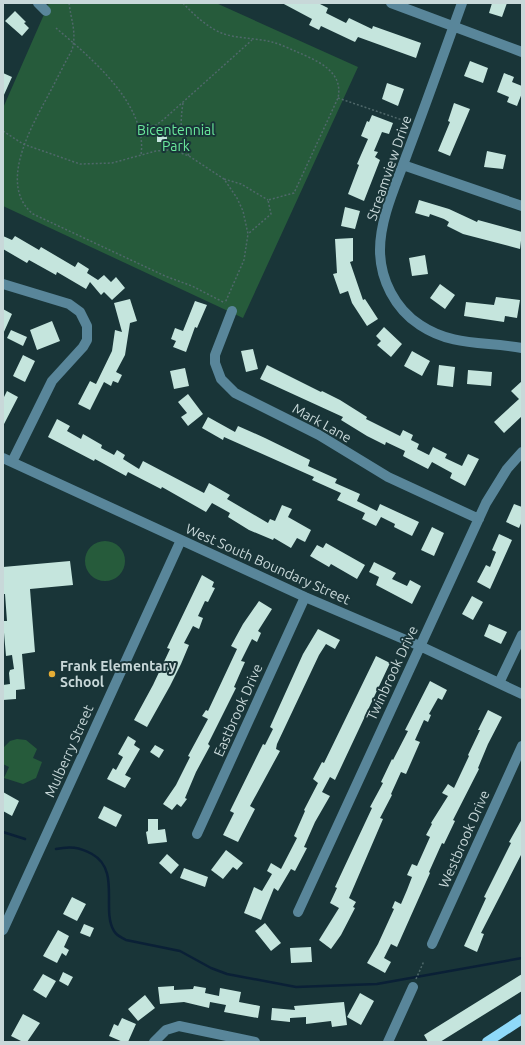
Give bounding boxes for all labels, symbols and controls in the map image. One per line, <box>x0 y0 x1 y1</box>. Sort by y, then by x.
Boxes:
street label: Streamview Drive <box>363 113 415 223</box>
park label: Bicentennial Park <box>137 122 215 154</box>
street label: Mark Lane <box>290 400 354 446</box>
street label: West South Boundary Street <box>183 520 353 608</box>
street label: Twinbrook Drive <box>363 623 421 723</box>
place label: Frank Elementary School <box>60 658 177 690</box>
street label: Eastbrook Drive <box>210 661 266 759</box>
marker: Frank Elementary School <box>47 669 57 679</box>
street label: Mulberry Street <box>41 702 97 800</box>
street label: Westbrook Drive <box>435 788 493 890</box>

